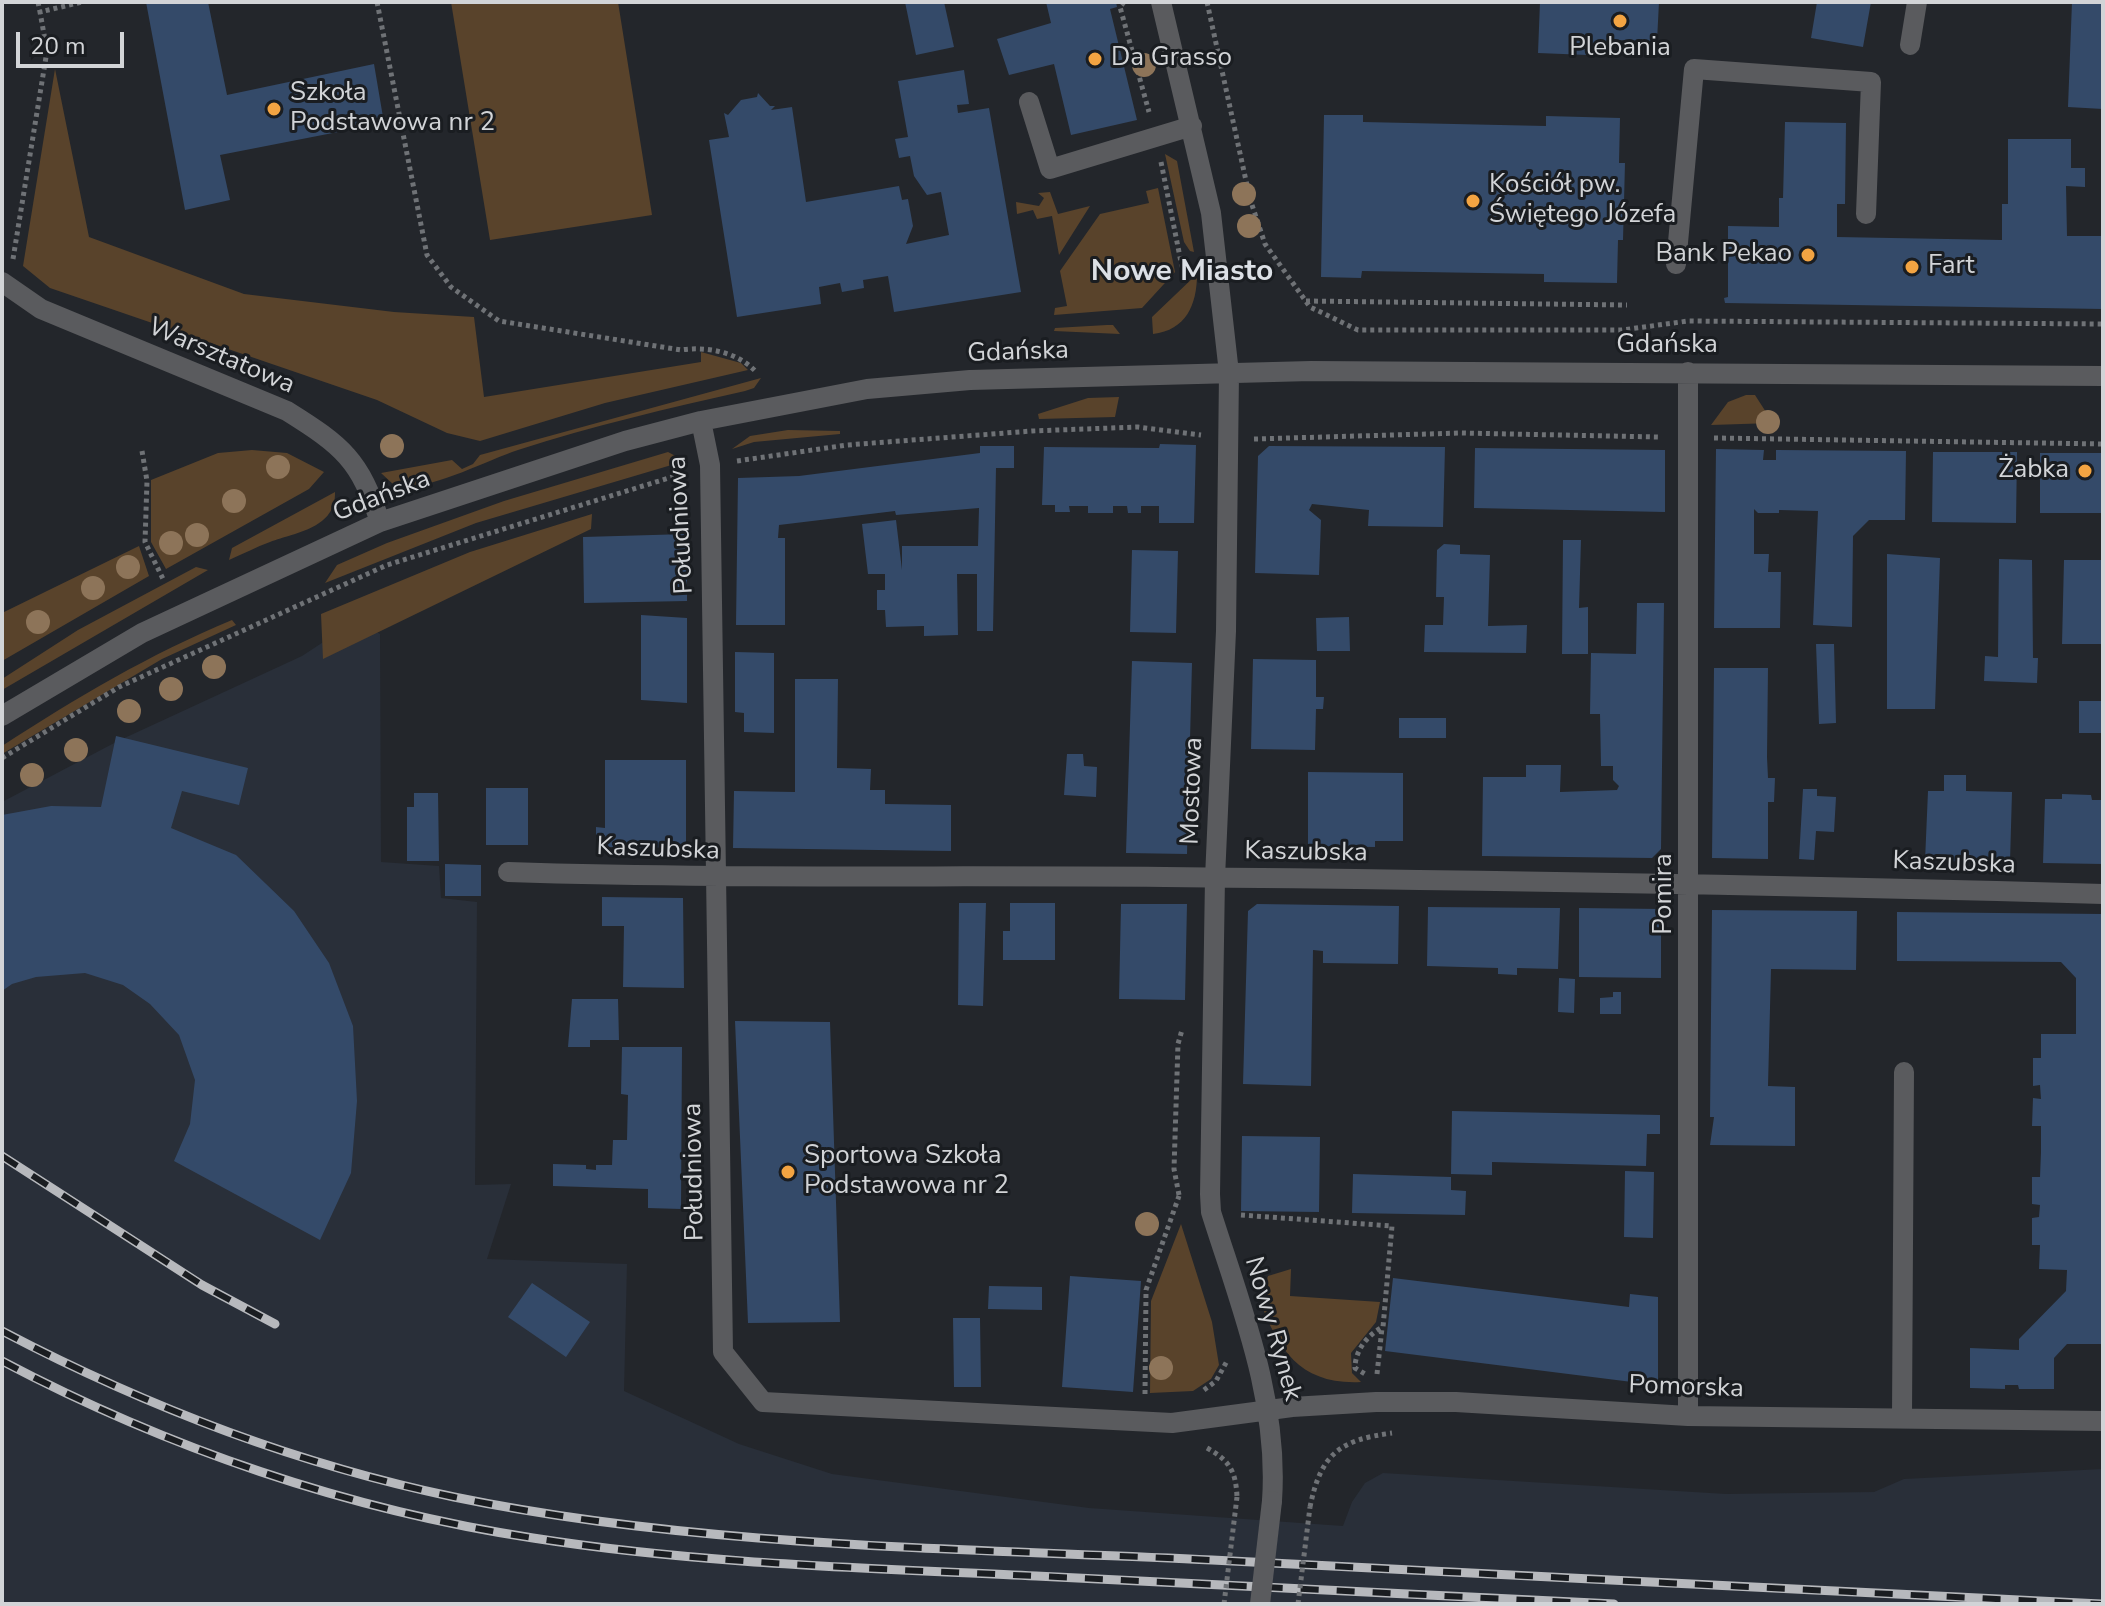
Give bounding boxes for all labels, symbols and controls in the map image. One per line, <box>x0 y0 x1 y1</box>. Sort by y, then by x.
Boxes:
marker: Plebania <box>1611 12 1629 30</box>
scale bar <box>20 16 128 66</box>
text: 20 m <box>30 30 86 62</box>
place label: Plebania <box>1569 33 1671 65</box>
place label: Da Grasso <box>1111 43 1232 75</box>
marker: Da Grasso <box>1086 50 1104 68</box>
place label: Szkoła Podstawowa nr 2 <box>290 78 495 140</box>
marker: Szkoła Podstawowa nr 2 <box>265 100 283 118</box>
place label: Kościół pw. Świętego Józefa <box>1489 170 1676 232</box>
marker: Kościół pw. Świętego Józefa <box>1464 192 1482 210</box>
place label: Bank Pekao <box>1655 239 1792 271</box>
marker: Bank Pekao <box>1799 246 1817 264</box>
place label: Fart <box>1928 251 1975 283</box>
district label: Nowe Miasto <box>1091 255 1273 291</box>
marker: Fart <box>1903 258 1921 276</box>
street label: Warsztatowa <box>143 312 299 402</box>
street label: Gdańska <box>1616 330 1718 362</box>
street label: Gdańska <box>967 336 1069 370</box>
street label: Południowa <box>663 455 701 595</box>
place label: Żabka <box>1998 455 2069 487</box>
marker: Żabka <box>2076 462 2094 480</box>
street label: Gdańska <box>329 464 435 530</box>
street label: Mostowa <box>1176 737 1210 845</box>
street label: Kaszubska <box>596 832 720 868</box>
street label: Kaszubska <box>1244 836 1368 870</box>
street label: Kaszubska <box>1892 846 2016 882</box>
street label: Pomira <box>1649 853 1681 935</box>
street label: Południowa <box>678 1103 712 1241</box>
place label: Sportowa Szkoła Podstawowa nr 2 <box>804 1141 1009 1202</box>
marker: Sportowa Szkoła Podstawowa nr 2 <box>779 1163 797 1181</box>
street label: Nowy Rynek <box>1237 1253 1307 1405</box>
street label: Pomorska <box>1628 1370 1744 1406</box>

